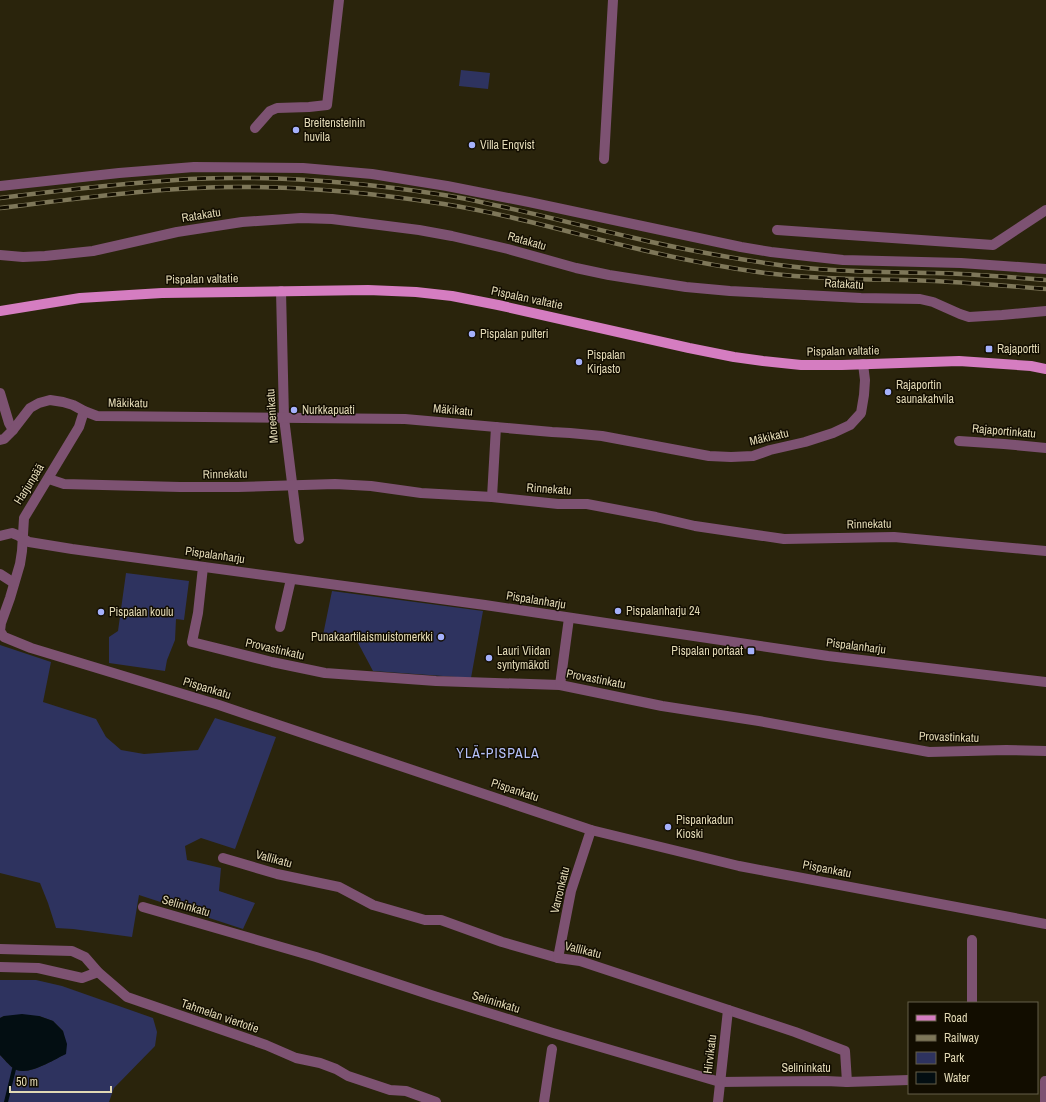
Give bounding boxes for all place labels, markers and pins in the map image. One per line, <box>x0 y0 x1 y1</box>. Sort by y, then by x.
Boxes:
place label: Breitensteinin huvila <box>304 115 365 145</box>
marker: Breitensteinin huvila <box>291 125 301 135</box>
place label: Villa Enqvist <box>480 137 535 153</box>
marker: Villa Enqvist <box>467 140 477 150</box>
place label: Pispalan pulteri <box>480 326 548 342</box>
marker: Pispalan pulteri <box>467 329 477 339</box>
place label: Rajaportti <box>997 341 1040 357</box>
marker: Rajaportti <box>984 344 994 354</box>
place label: Pispalan Kirjasto <box>587 347 625 377</box>
marker: Pispalan Kirjasto <box>574 357 584 367</box>
place label: Rajaportin saunakahvila <box>896 377 955 407</box>
marker: Rajaportin saunakahvila <box>883 387 893 397</box>
place label: Nurkkapuati <box>302 402 355 418</box>
marker: Nurkkapuati <box>289 405 299 415</box>
place label: Pispalanharju 24 <box>626 603 700 619</box>
place label: Pispalan koulu <box>109 604 174 620</box>
marker: Pispalanharju 24 <box>613 606 623 616</box>
marker: Pispalan koulu <box>96 607 106 617</box>
place label: Punakaartilaismuistomerkki <box>311 629 433 645</box>
marker: Punakaartilaismuistomerkki <box>436 632 446 642</box>
place label: Lauri Viidan syntymäkoti <box>497 643 550 673</box>
place label: Pispalan portaat <box>671 643 743 659</box>
marker: Pispalan portaat <box>746 646 756 656</box>
marker: Lauri Viidan syntymäkoti <box>484 653 494 663</box>
place label: Pispankadun Kioski <box>676 812 733 842</box>
marker: Pispankadun Kioski <box>663 822 673 832</box>

